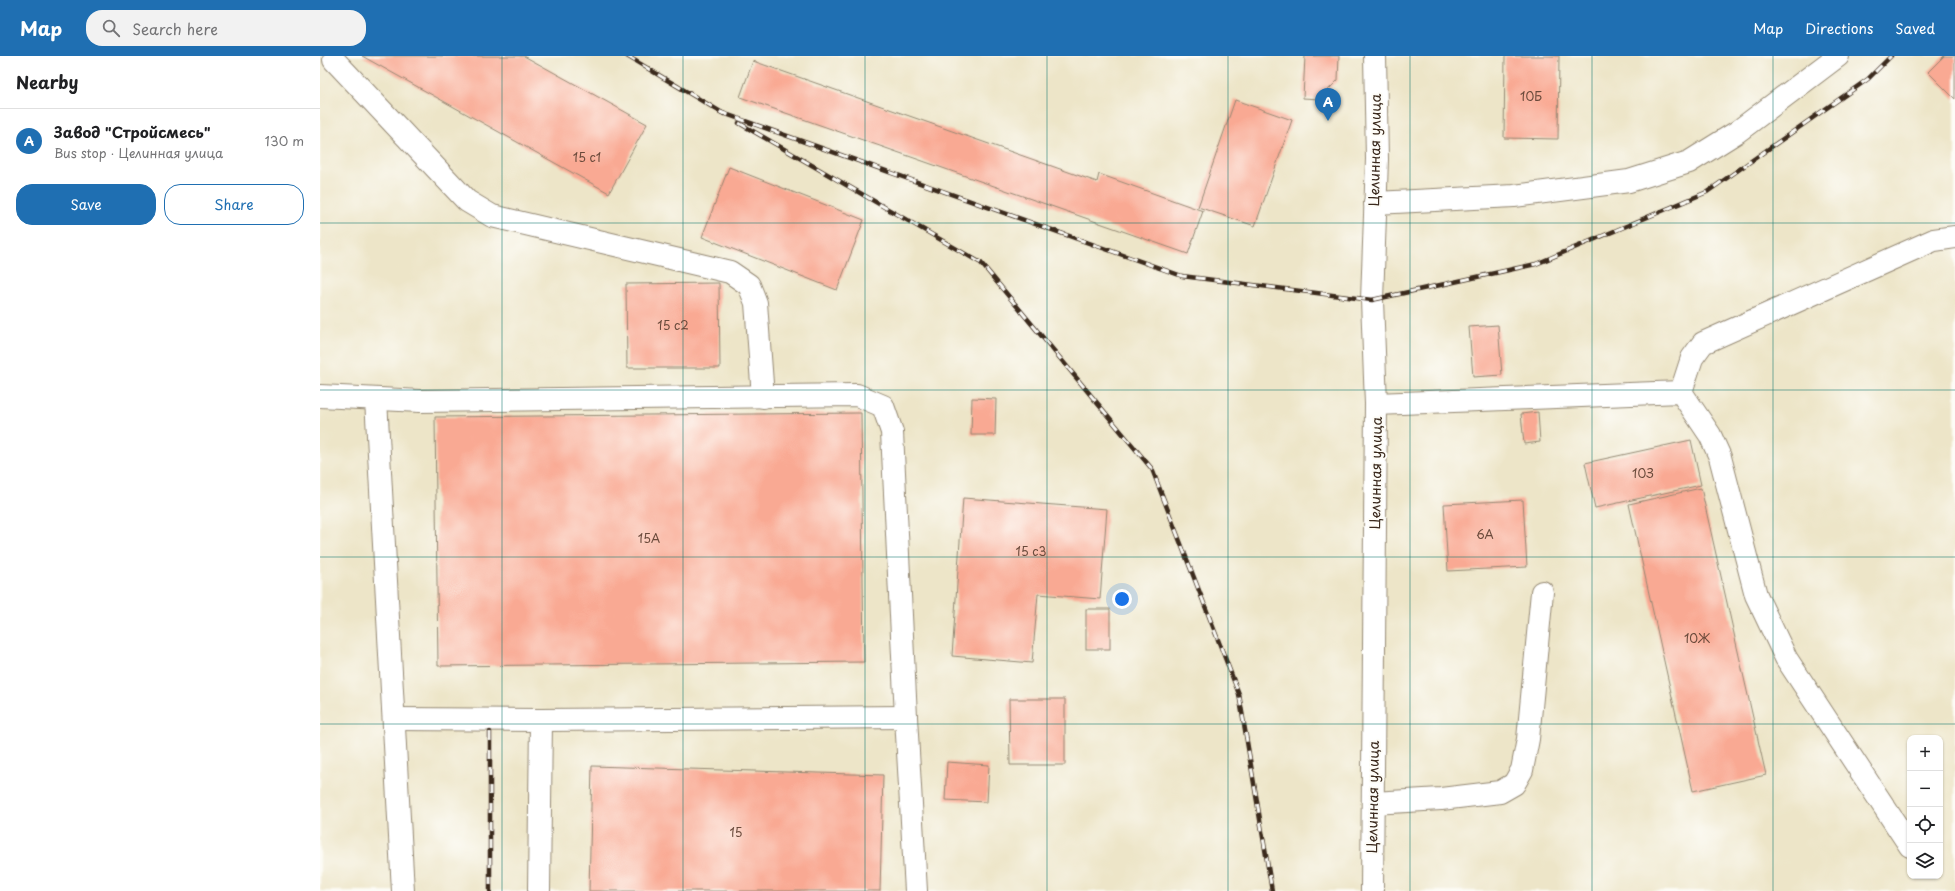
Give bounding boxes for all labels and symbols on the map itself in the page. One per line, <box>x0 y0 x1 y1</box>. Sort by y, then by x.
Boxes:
house number: 10Б <box>1520 87 1542 105</box>
pin: A <box>1315 88 1341 121</box>
street label: Целинная улица <box>1363 93 1386 207</box>
house number: 15 с1 <box>573 148 601 166</box>
house number: 15 с2 <box>657 316 689 334</box>
street label: Целинная улица <box>1364 416 1387 530</box>
house number: 10З <box>1632 464 1654 482</box>
house number: 6А <box>1476 525 1494 543</box>
house number: 15А <box>638 529 660 547</box>
house number: 15 с3 <box>1016 542 1047 560</box>
your location <box>1112 589 1132 609</box>
house number: 10Ж <box>1684 629 1710 647</box>
street label: Целинная улица <box>1361 740 1384 854</box>
house number: 15 <box>729 823 743 841</box>

